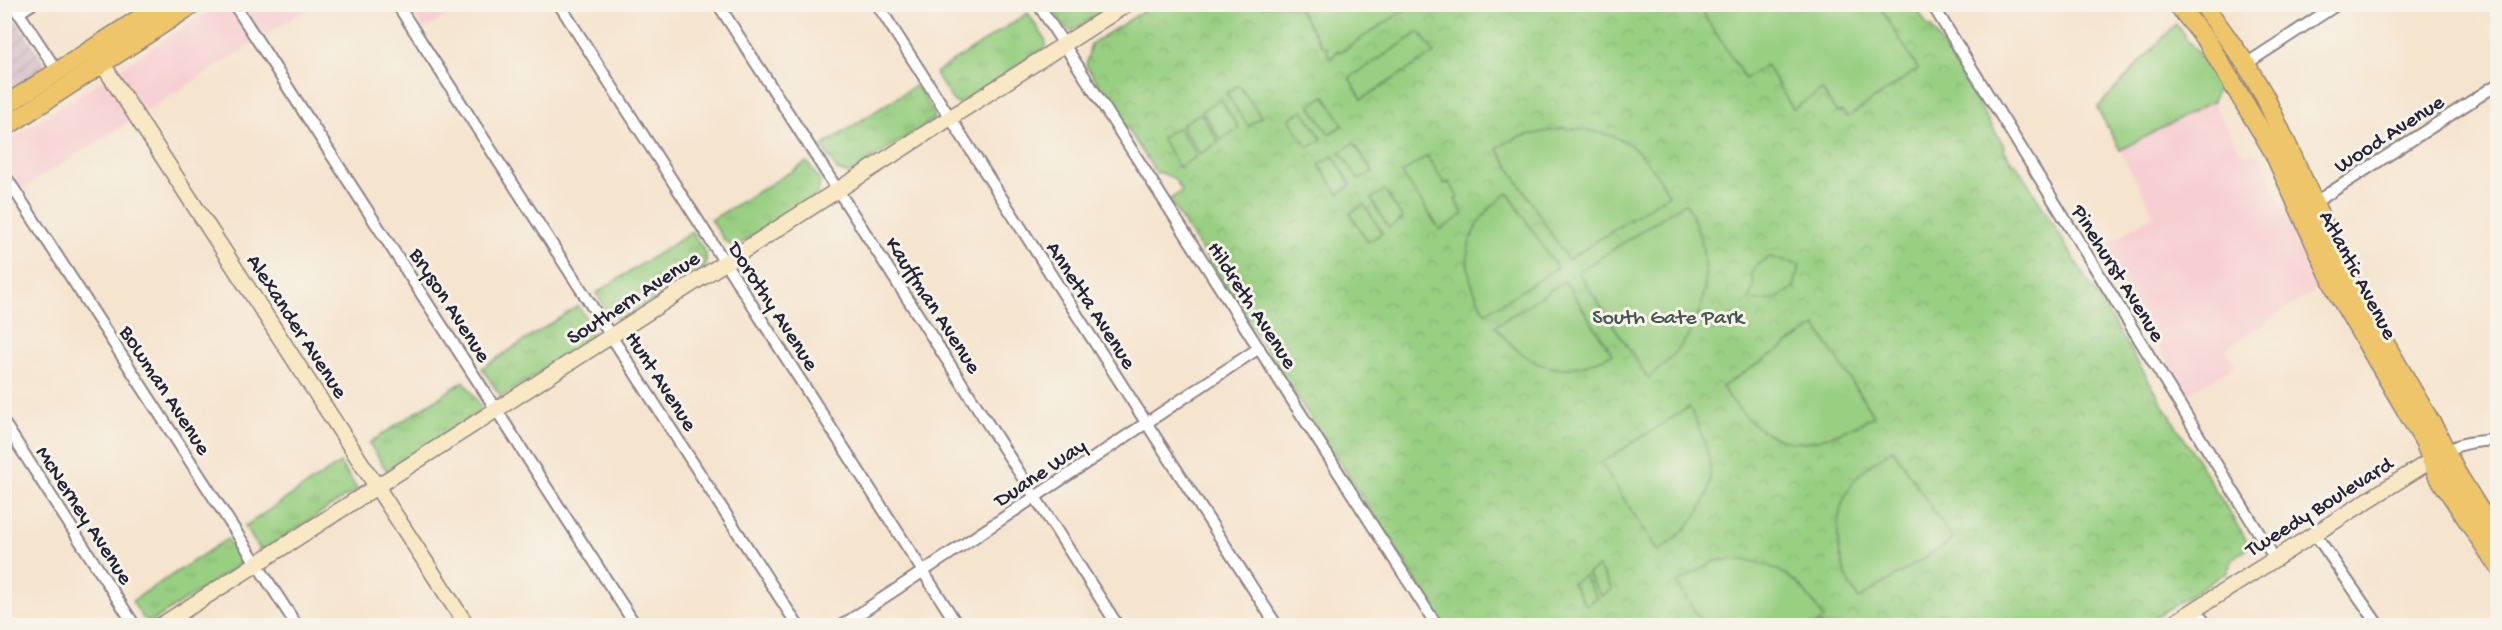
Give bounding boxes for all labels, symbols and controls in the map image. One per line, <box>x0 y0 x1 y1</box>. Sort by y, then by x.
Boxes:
street label: Wood Avenue <box>2330 90 2451 181</box>
street label: Pinehurst Avenue <box>2063 200 2170 348</box>
street label: Atlantic Avenue <box>2312 207 2402 345</box>
street label: Kauffman Avenue <box>878 233 986 380</box>
street label: Dorothy Avenue <box>719 236 823 377</box>
street label: Annetta Avenue <box>1039 238 1141 375</box>
street label: Hildreth Avenue <box>1200 238 1302 375</box>
street label: Bryson Avenue <box>401 243 496 369</box>
street label: Southern Avenue <box>563 246 706 352</box>
street label: Alexander Avenue <box>239 250 352 405</box>
park label: South Gate Park <box>1592 306 1746 332</box>
street label: Bowman Avenue <box>112 321 216 461</box>
street label: Hunt Avenue <box>618 327 702 437</box>
street label: Duane Way <box>989 434 1092 516</box>
street label: McNerney Avenue <box>28 442 138 591</box>
street label: Tweedy Boulevard <box>2240 451 2400 565</box>

